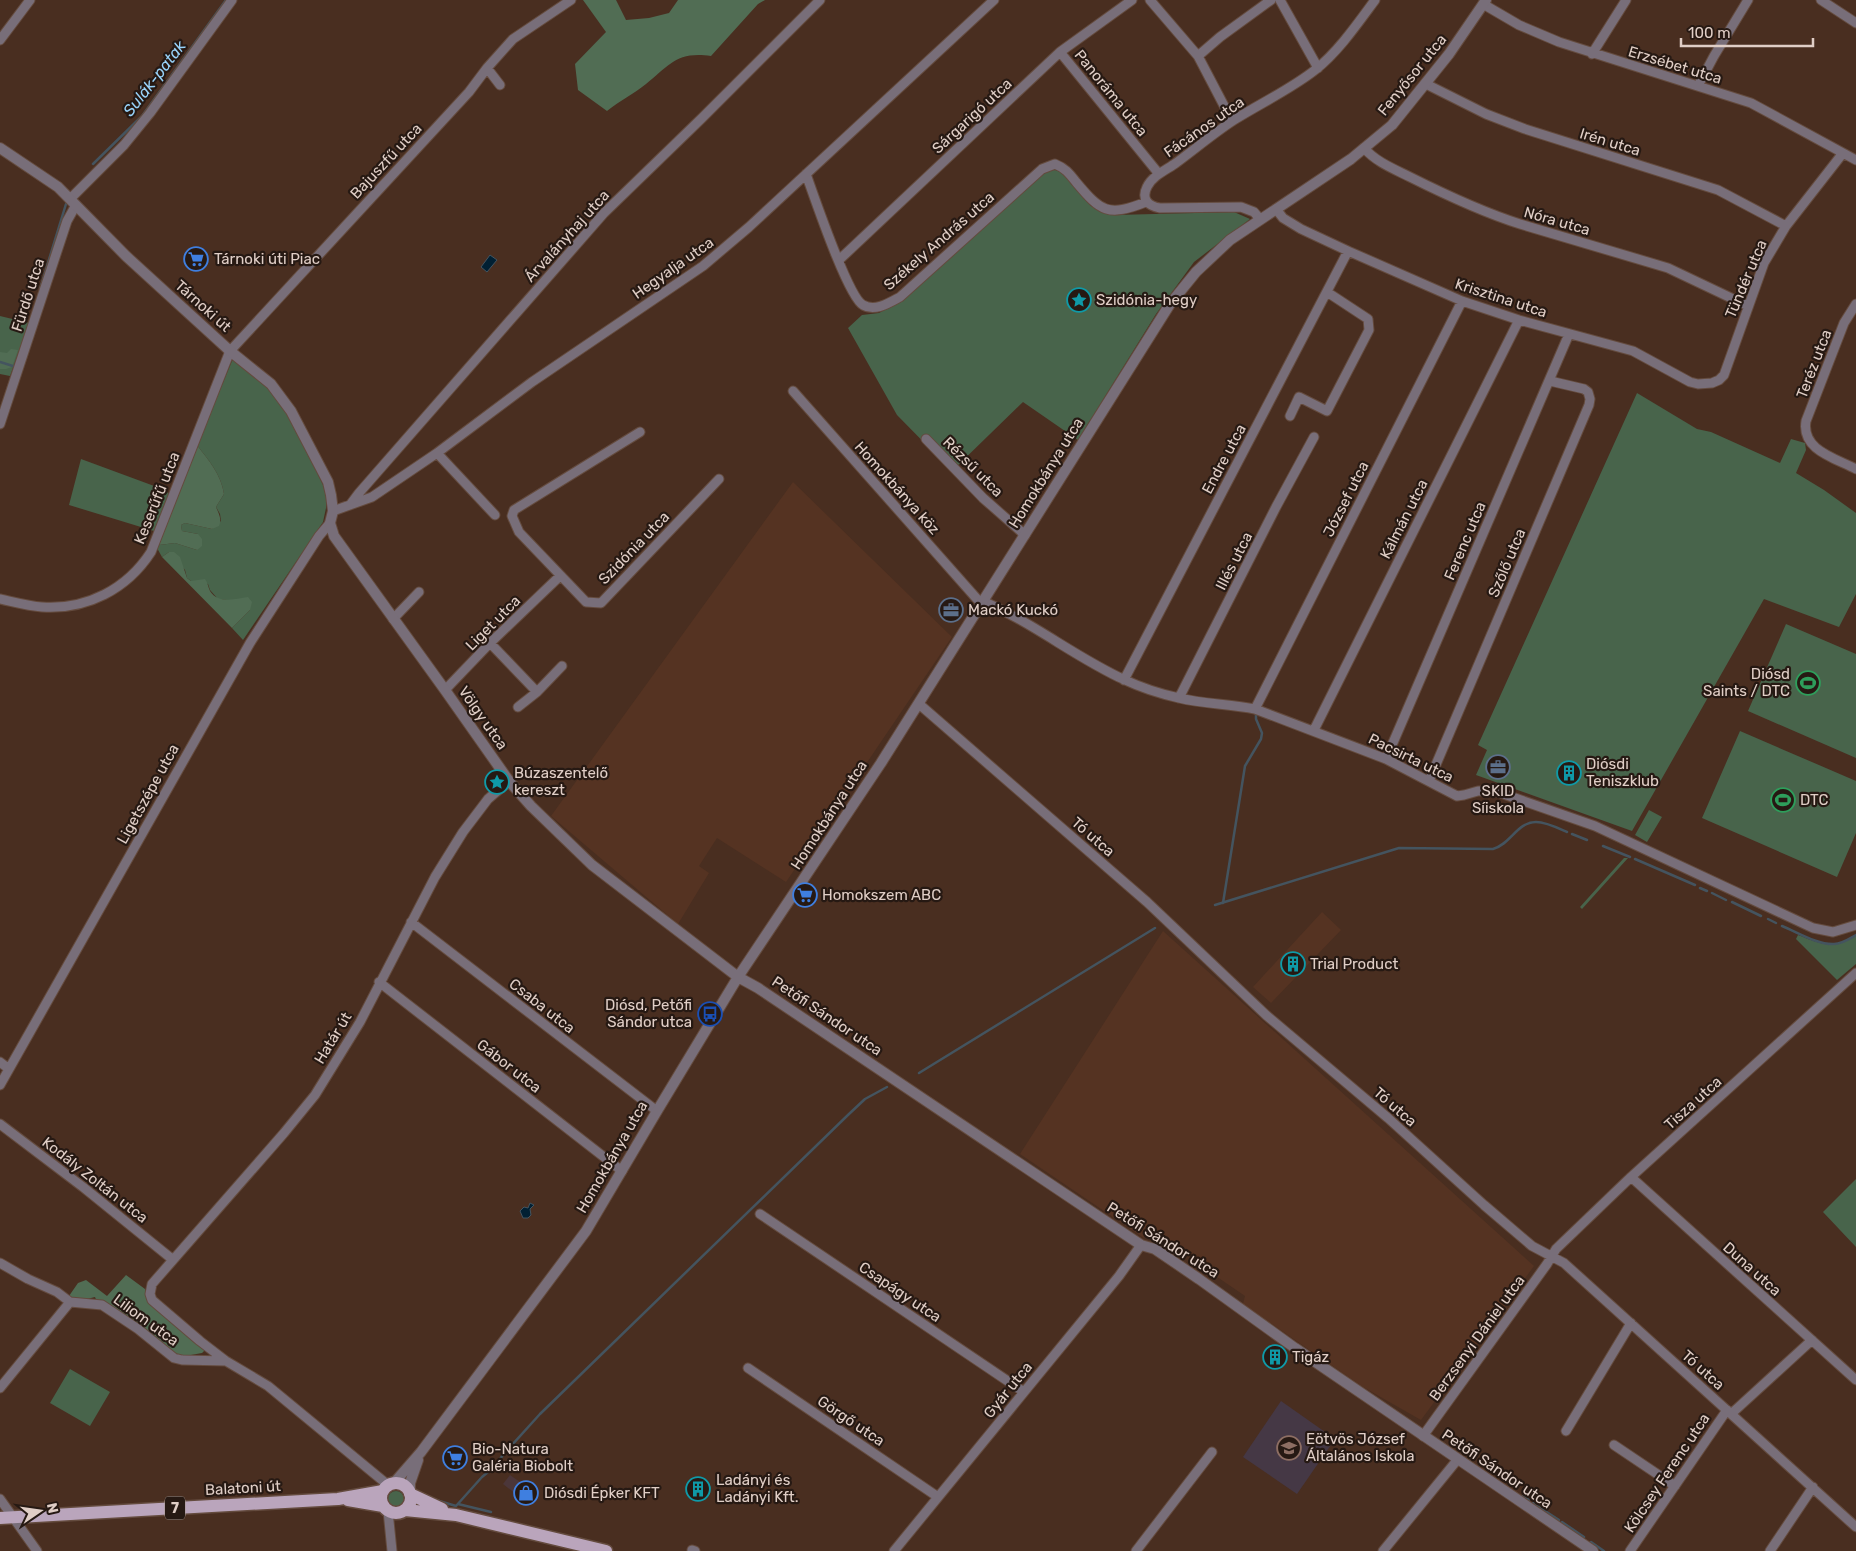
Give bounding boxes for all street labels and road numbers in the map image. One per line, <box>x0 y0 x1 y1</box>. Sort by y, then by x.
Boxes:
street label: Fenyősor utca <box>1374 31 1450 119</box>
street label: Erzsébet utca <box>1626 42 1724 88</box>
street label: Panoráma utca <box>1071 46 1151 140</box>
street label: Sárgarigó utca <box>928 74 1016 158</box>
street label: Fácános utca <box>1160 93 1248 161</box>
street label: Bajuszfű utca <box>347 120 425 202</box>
street label: Irén utca <box>1578 124 1642 160</box>
street label: Árvalányhaj utca <box>521 186 613 286</box>
street label: Székely András utca <box>880 188 998 294</box>
street label: Nóra utca <box>1522 203 1592 239</box>
street label: Hegyalja utca <box>629 233 717 303</box>
street label: Tündér utca <box>1721 237 1771 321</box>
street label: Fürdő utca <box>8 256 48 334</box>
street label: Krisztina utca <box>1453 275 1549 321</box>
street label: Tárnoki út <box>171 276 235 336</box>
street label: Teréz utca <box>1793 327 1835 401</box>
street label: Homokbánya utca <box>1005 415 1087 531</box>
street label: Endre utca <box>1198 421 1250 497</box>
street label: Rézsű utca <box>939 433 1007 501</box>
street label: Homokbánya köz <box>851 438 944 538</box>
street label: Keserűfű utca <box>130 449 184 547</box>
street label: József utca <box>1319 458 1373 540</box>
street label: Kálmán utca <box>1376 476 1432 562</box>
street label: Ferenc utca <box>1440 499 1490 583</box>
street label: Szidónia utca <box>595 508 673 588</box>
street label: Szőlő utca <box>1484 526 1530 600</box>
street label: Illés utca <box>1212 529 1256 593</box>
street label: Liget utca <box>462 592 524 654</box>
street label: Völgy utca <box>455 683 511 753</box>
street label: Pacsirta utca <box>1366 730 1456 786</box>
street label: Ligetszépe utca <box>113 741 183 847</box>
street label: Homokbánya utca <box>787 757 871 873</box>
street label: Tó utca <box>1068 813 1118 861</box>
street label: Petőfi Sándor utca <box>769 972 885 1060</box>
street label: Csaba utca <box>506 975 578 1037</box>
street label: Határ út <box>311 1009 355 1067</box>
street label: Gábor utca <box>473 1035 545 1097</box>
street label: Tisza utca <box>1661 1073 1725 1133</box>
street label: Tó utca <box>1370 1083 1420 1131</box>
street label: Homokbánya utca <box>573 1098 651 1216</box>
street label: Kodály Zoltán utca <box>39 1133 151 1227</box>
street label: Petőfi Sándor utca <box>1104 1198 1222 1282</box>
street label: Duna utca <box>1719 1238 1785 1300</box>
street label: Csapágy utca <box>856 1258 944 1326</box>
street label: Berzsenyi Dániel utca <box>1425 1272 1529 1404</box>
street label: Liliom utca <box>110 1290 182 1350</box>
street label: Tó utca <box>1678 1346 1728 1394</box>
street label: Gyár utca <box>980 1358 1036 1422</box>
street label: Görgő utca <box>814 1392 888 1450</box>
street label: Kölcsey Ferenc utca <box>1620 1410 1714 1536</box>
street label: Petőfi Sándor utca <box>1439 1425 1555 1513</box>
street label: Balatoni út <box>205 1477 282 1499</box>
road number: 7 <box>165 1496 185 1520</box>

